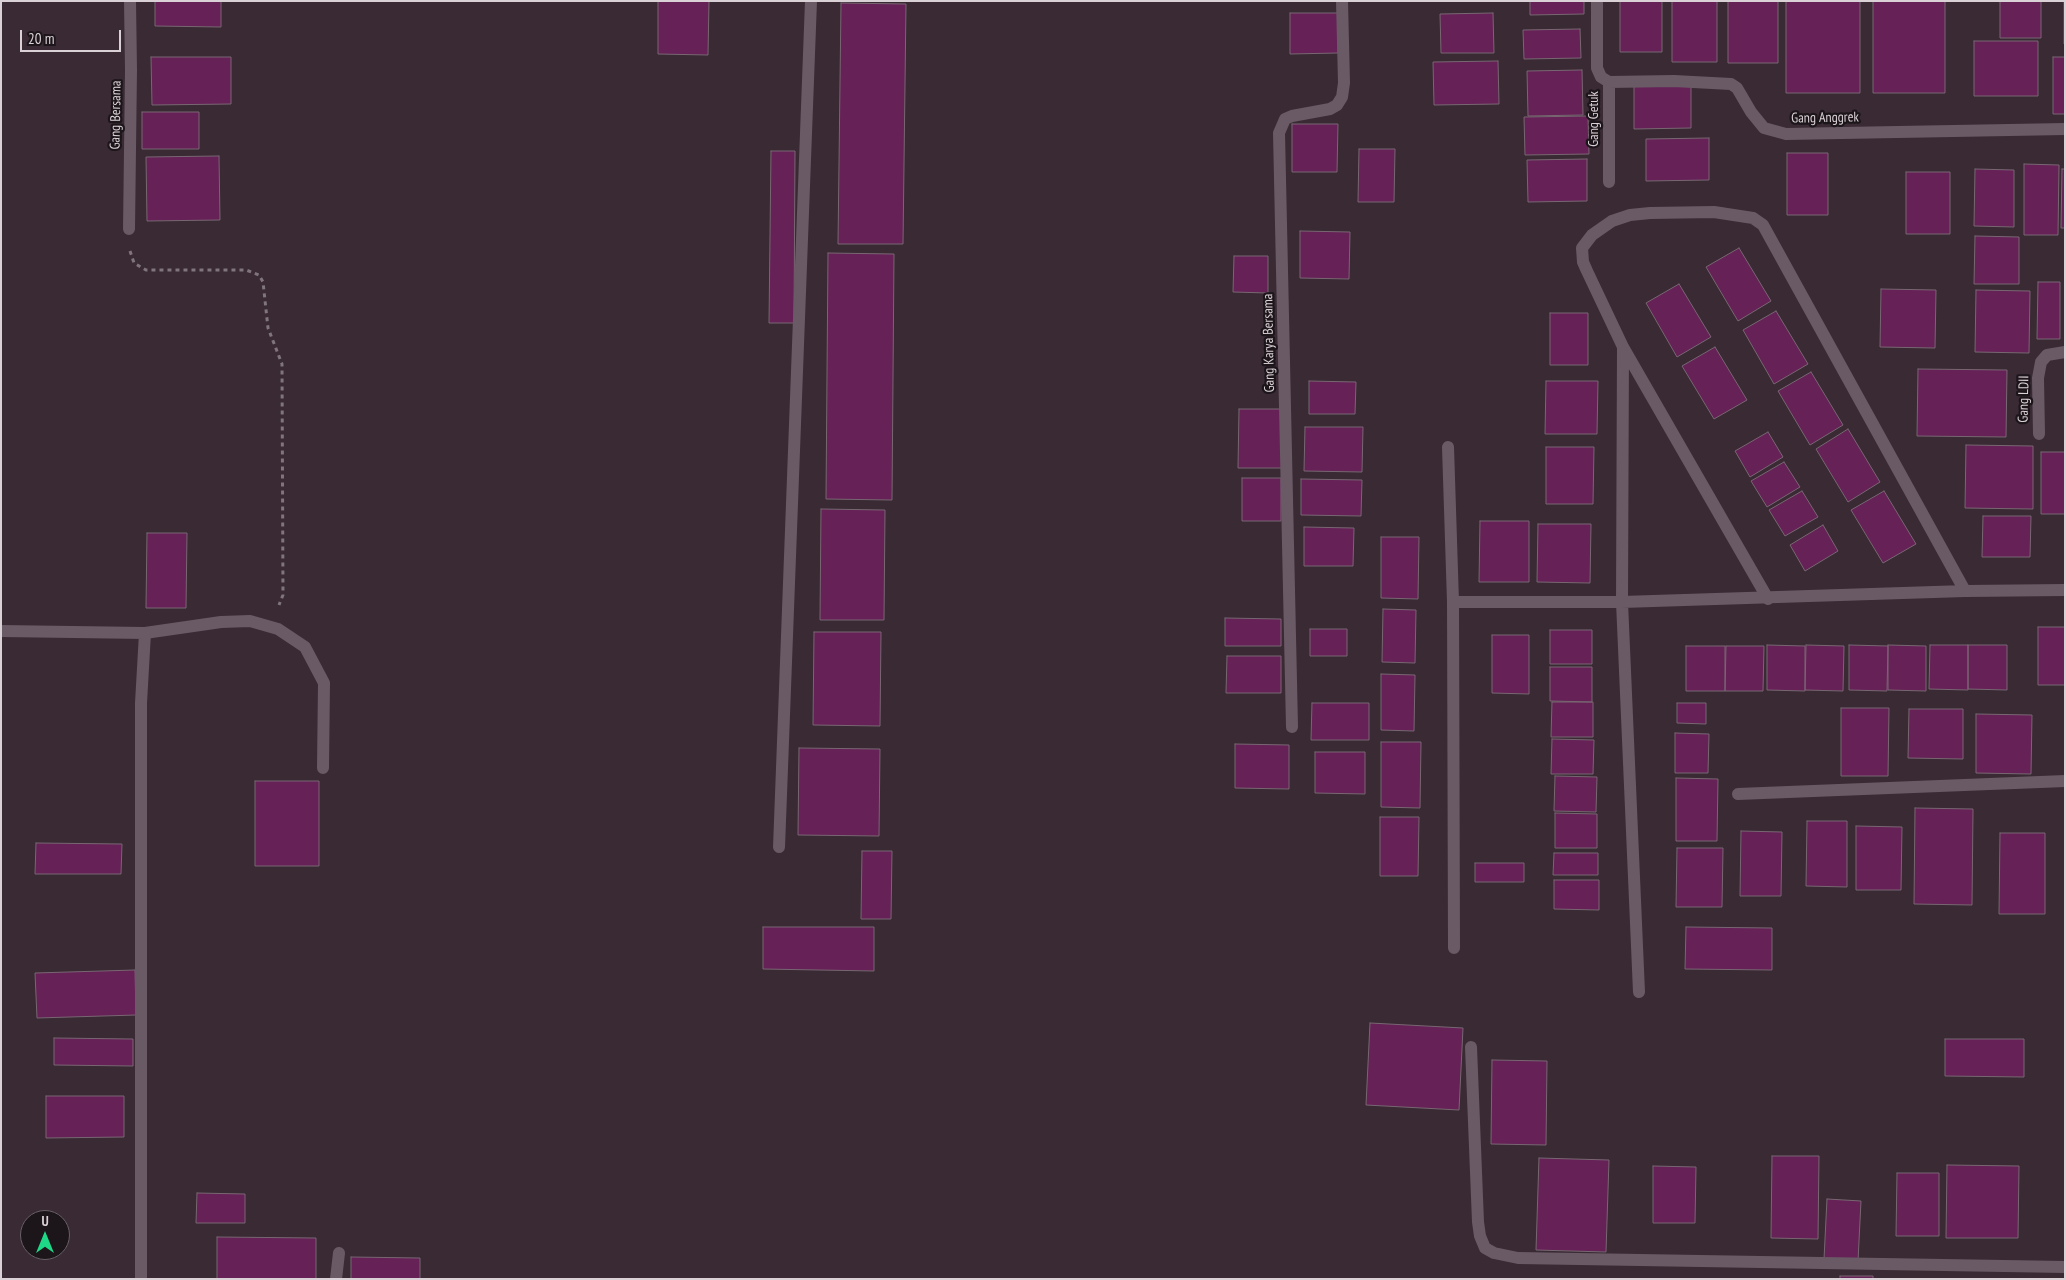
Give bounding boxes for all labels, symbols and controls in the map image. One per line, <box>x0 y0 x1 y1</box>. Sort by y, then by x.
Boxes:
scale bar <box>22 20 124 52</box>
text: 20 m <box>28 29 54 48</box>
street label: Gang Bersama <box>107 80 125 150</box>
street label: Gang Getuk <box>1586 91 1602 147</box>
street label: Gang Anggrek <box>1791 109 1859 127</box>
street label: Gang Karya Bersama <box>1260 293 1278 393</box>
street label: Gang LDII <box>2015 375 2033 423</box>
north arrow <box>20 1210 70 1260</box>
text: U <box>41 1212 49 1230</box>

